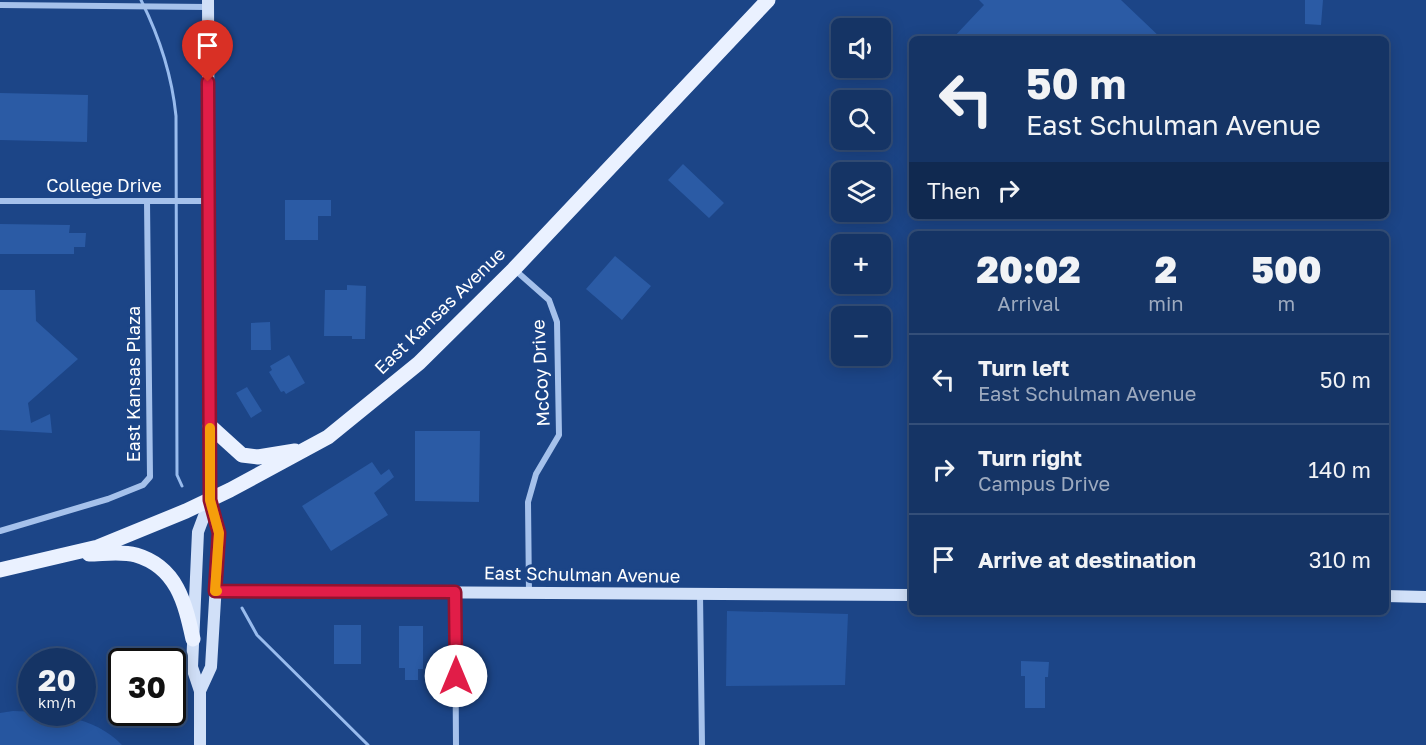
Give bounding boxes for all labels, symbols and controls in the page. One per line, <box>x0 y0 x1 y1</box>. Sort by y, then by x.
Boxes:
map controls <box>831 18 891 366</box>
button: sound <box>831 18 891 78</box>
pin <box>182 20 233 82</box>
icon: arrive <box>191 29 224 62</box>
text: 50 m <box>1026 58 1126 108</box>
icon: left <box>927 60 1005 138</box>
button: search <box>831 90 891 150</box>
text: East Schulman Avenue <box>1026 109 1321 141</box>
button: layers <box>831 162 891 222</box>
street label: College Drive <box>46 174 162 196</box>
icon: right <box>992 174 1025 207</box>
text: Then <box>927 177 980 204</box>
button: + <box>831 234 891 294</box>
street label: East Kansas Avenue <box>369 242 509 378</box>
text: 20:02 <box>977 248 1081 291</box>
text: 2 <box>1155 248 1177 291</box>
text: 500 <box>1251 248 1321 291</box>
text: Arrival <box>997 291 1060 315</box>
text: min <box>1148 291 1184 315</box>
text: m <box>1277 291 1295 315</box>
street label: East Kansas Plaza <box>122 306 144 462</box>
button: − <box>831 306 891 366</box>
street label: McCoy Drive <box>526 319 554 427</box>
text: Turn left <box>978 354 1069 381</box>
icon: left <box>927 363 960 396</box>
text: 50 m <box>1320 366 1371 393</box>
text: East Schulman Avenue <box>978 381 1196 405</box>
text: Turn right <box>978 444 1082 471</box>
icon: right <box>927 453 960 486</box>
text: 140 m <box>1308 456 1371 483</box>
text: Campus Drive <box>978 471 1110 495</box>
icon: arrive <box>927 543 960 576</box>
text: Arrive at destination <box>978 546 1196 573</box>
text: 310 m <box>1309 546 1371 573</box>
street label: East Schulman Avenue <box>484 561 680 587</box>
position arrow <box>424 644 488 708</box>
speed limit sign: 30 <box>108 648 186 726</box>
text: 20 <box>38 662 76 698</box>
text: km/h <box>38 693 76 711</box>

